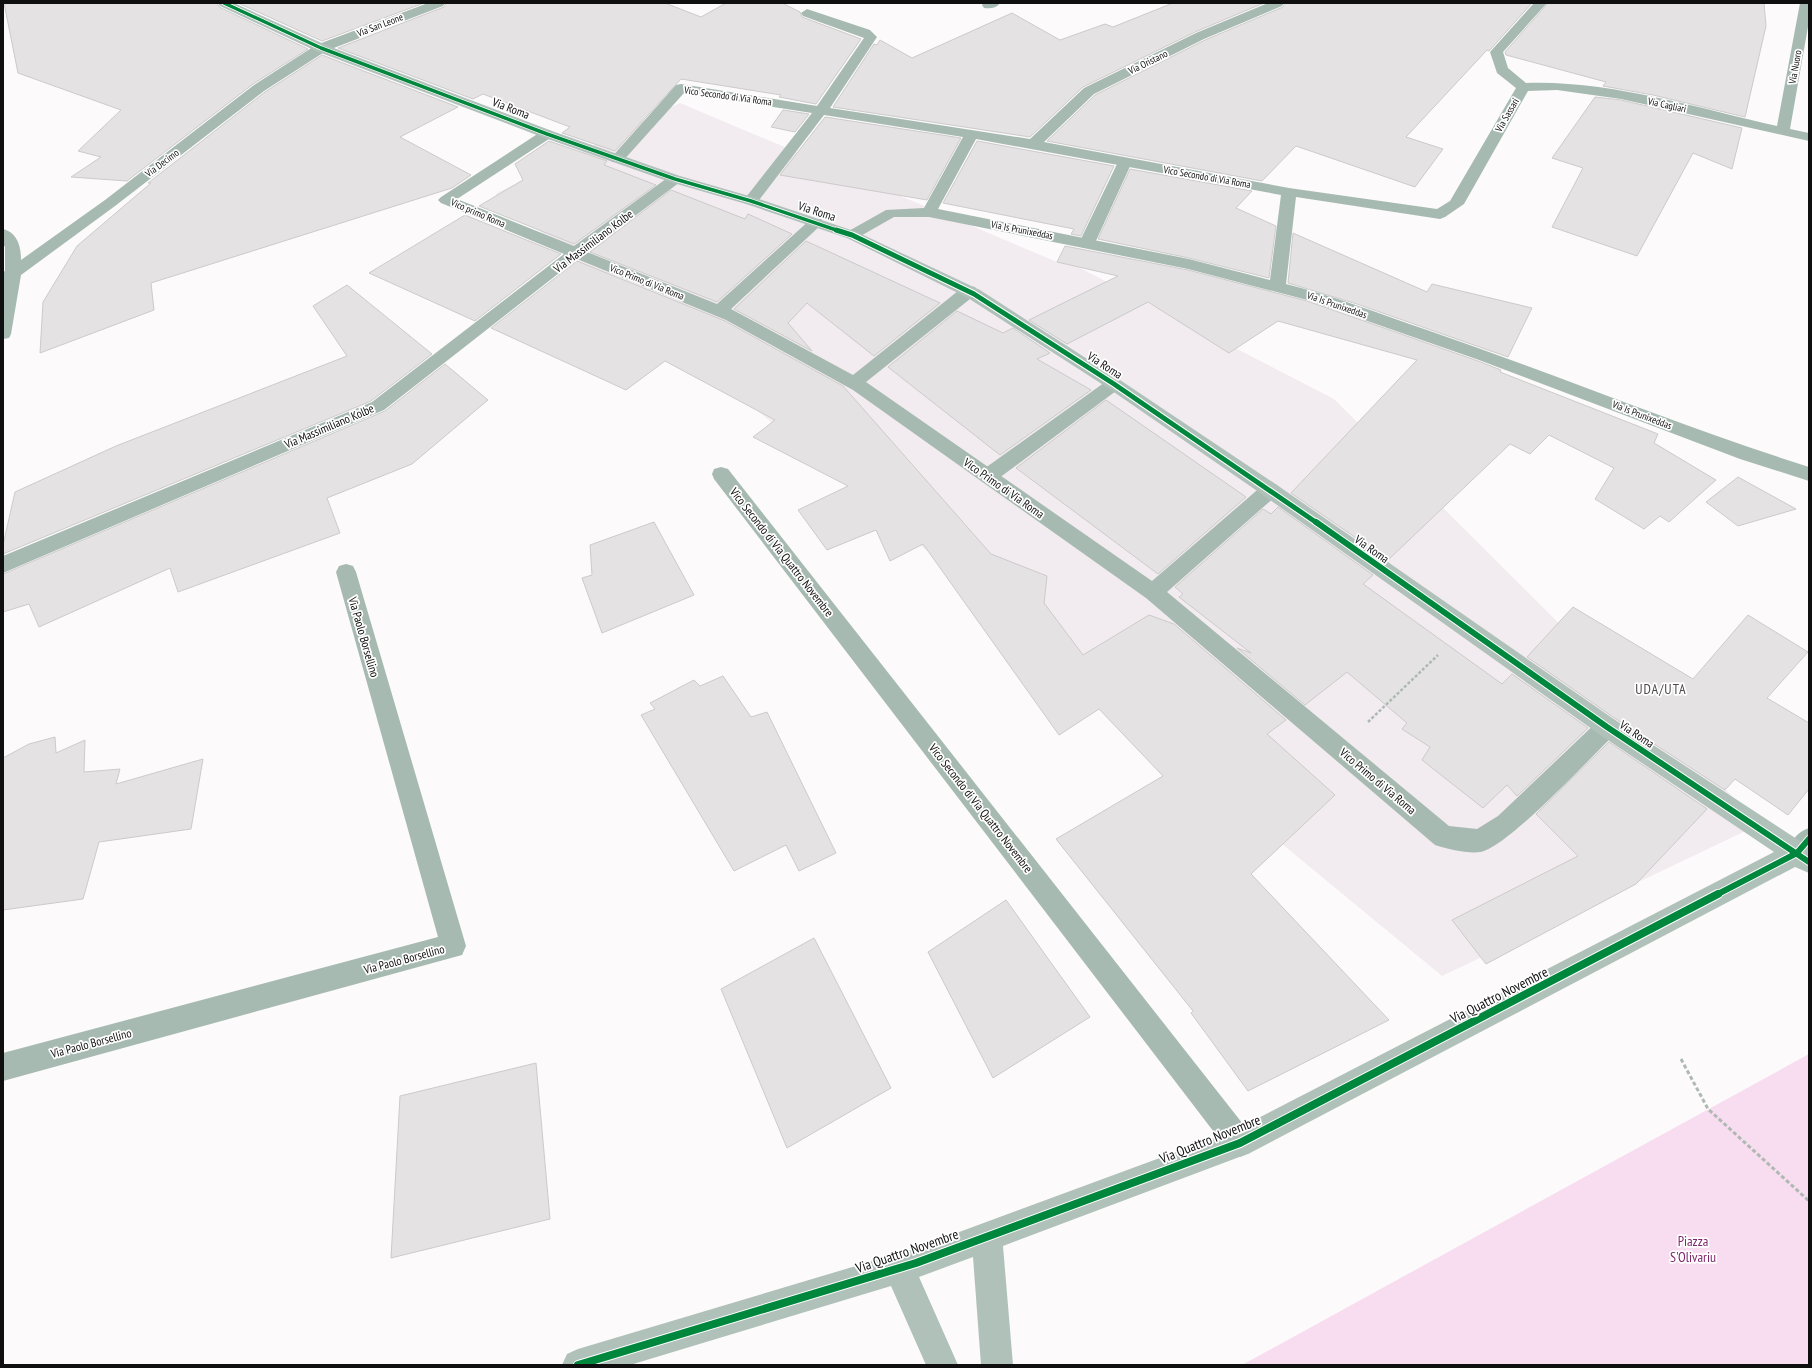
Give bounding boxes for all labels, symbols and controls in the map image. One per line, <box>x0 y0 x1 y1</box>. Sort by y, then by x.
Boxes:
street label: Via San Leone <box>354 10 405 40</box>
street label: Via Oristano <box>1125 47 1170 78</box>
street label: Via Nuoro <box>1785 49 1804 86</box>
street label: Vico Secondo di Via Roma <box>682 83 773 109</box>
street label: Via Roma <box>489 94 532 122</box>
street label: Via Cagliari <box>1646 94 1687 115</box>
street label: Via Sassari <box>1492 96 1522 135</box>
street label: Via Decimo <box>142 146 181 180</box>
street label: Vico Secondo di Via Roma <box>1161 163 1252 191</box>
street label: Vico primo Roma <box>448 195 507 230</box>
street label: Via Roma <box>795 198 838 224</box>
street label: Via Massimiliano Kolbe <box>549 206 636 276</box>
street label: Via Is Prunixeddas <box>989 217 1055 242</box>
street label: Vico Primo di Via Roma <box>607 261 686 303</box>
street label: Via Is Prunixeddas <box>1304 288 1369 322</box>
street label: Via Roma <box>1084 348 1125 382</box>
street label: Via Is Prunixeddas <box>1609 397 1674 433</box>
street label: Via Massimiliano Kolbe <box>281 400 376 452</box>
street label: Vico Primo di Via Roma <box>960 454 1047 522</box>
street label: Vico Secondo di Via Quattro Novembre <box>726 484 837 620</box>
street label: Via Roma <box>1351 531 1392 566</box>
street label: Via Paolo Borsellino <box>345 594 383 679</box>
district label: UDA/UTA <box>1635 680 1687 698</box>
street label: Via Roma <box>1616 716 1657 751</box>
street label: Vico Secondo di Via Quattro Novembre <box>925 740 1036 876</box>
street label: Vico Primo di Via Roma <box>1336 744 1419 817</box>
street label: Via Paolo Borsellino <box>361 941 446 977</box>
street label: Via Quattro Novembre <box>1446 962 1551 1028</box>
street label: Via Paolo Borsellino <box>48 1025 133 1061</box>
street label: Via Quattro Novembre <box>1156 1110 1263 1168</box>
street label: Via Quattro Novembre <box>852 1225 961 1277</box>
park label: Piazza S'Olivariu <box>1670 1232 1716 1266</box>

